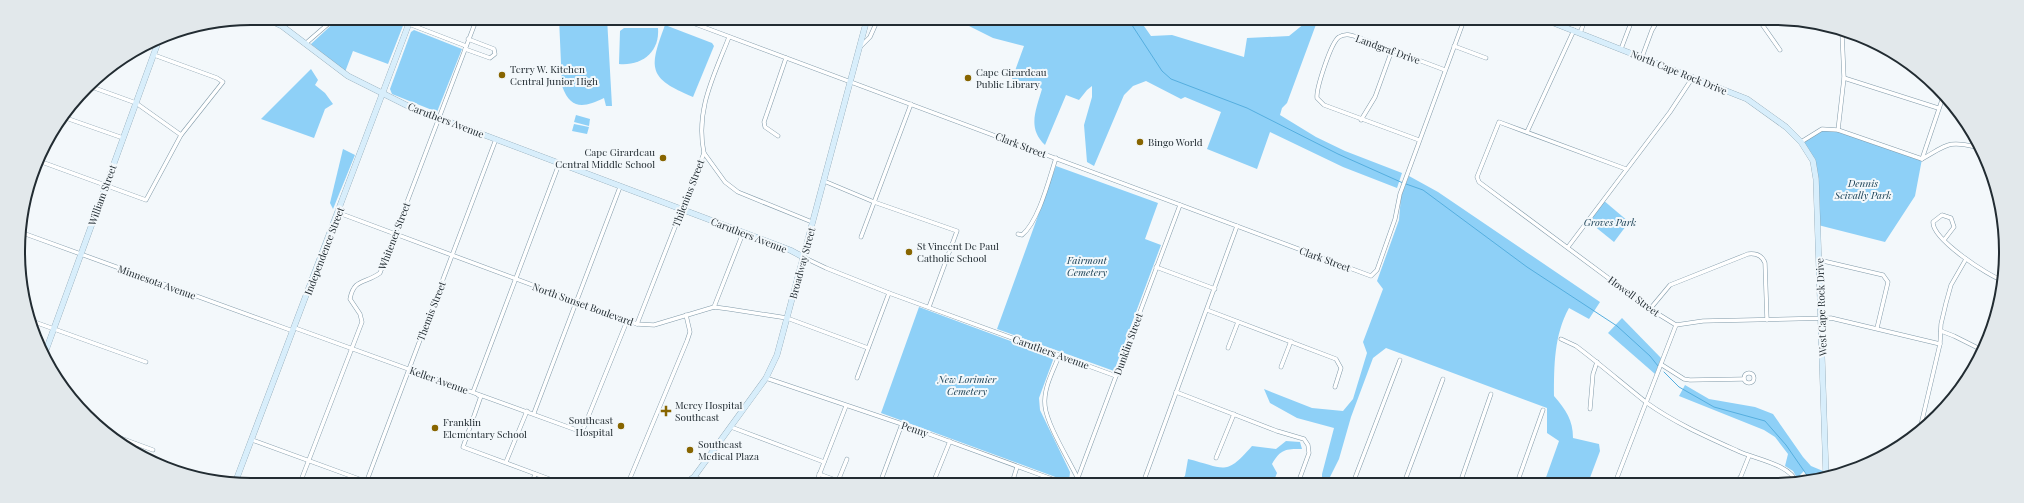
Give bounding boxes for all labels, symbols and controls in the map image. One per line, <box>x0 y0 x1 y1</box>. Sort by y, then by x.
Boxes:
street label: Landgraf Drive <box>1354 31 1422 67</box>
street label: North Cape Rock Drive <box>1629 46 1729 98</box>
place label: Terry W. Kitchen Central Junior High <box>510 62 598 88</box>
place label: Cape Girardeau Public Library <box>976 65 1047 91</box>
marker: Terry W. Kitchen Central Junior High <box>497 70 507 80</box>
marker: Cape Girardeau Public Library <box>963 73 973 83</box>
street label: Caruthers Avenue <box>406 99 486 141</box>
street label: Clark Street <box>993 129 1049 161</box>
place label: Bingo World <box>1148 135 1203 149</box>
marker: Bingo World <box>1135 137 1145 147</box>
place label: Cape Girardeau Central Middle School <box>555 145 655 171</box>
marker: Cape Girardeau Central Middle School <box>658 153 668 163</box>
street label: Thilenius Street <box>669 157 707 229</box>
street label: William Street <box>84 162 120 228</box>
park label: Dennis Scivally Park <box>1834 176 1891 202</box>
street label: Whitener Street <box>374 200 413 273</box>
street label: Independence Street <box>301 205 347 297</box>
street label: Caruthers Avenue <box>709 214 789 256</box>
park label: Groves Park <box>1584 215 1636 229</box>
street label: Broadway Street <box>786 225 818 300</box>
place label: St Vincent De Paul Catholic School <box>917 239 999 265</box>
street label: Clark Street <box>1297 243 1353 275</box>
marker: St Vincent De Paul Catholic School <box>904 247 914 257</box>
park label: Fairmont Cemetery <box>1066 253 1108 279</box>
street label: West Cape Rock Drive <box>1812 258 1830 357</box>
street label: Minnesota Avenue <box>116 261 198 303</box>
street label: Howell Street <box>1605 273 1663 320</box>
street label: Themis Street <box>413 279 449 343</box>
street label: North Sunset Boulevard <box>531 279 636 329</box>
street label: Dunklin Street <box>1110 310 1146 377</box>
street label: Caruthers Avenue <box>1011 332 1091 372</box>
street label: Keller Avenue <box>408 363 470 397</box>
park label: New Lorimier Cemetery <box>937 372 997 398</box>
place label: Mercy Hospital Southeast <box>675 398 743 424</box>
marker: Mercy Hospital Southeast <box>660 405 672 417</box>
place label: Southeast Hospital <box>569 413 613 439</box>
place label: Franklin Elementary School <box>443 415 527 441</box>
street label: Penny <box>900 418 930 440</box>
marker: Southeast Hospital <box>616 421 626 431</box>
marker: Franklin Elementary School <box>430 423 440 433</box>
place label: Southeast Medical Plaza <box>698 437 759 463</box>
marker: Southeast Medical Plaza <box>685 445 695 455</box>

